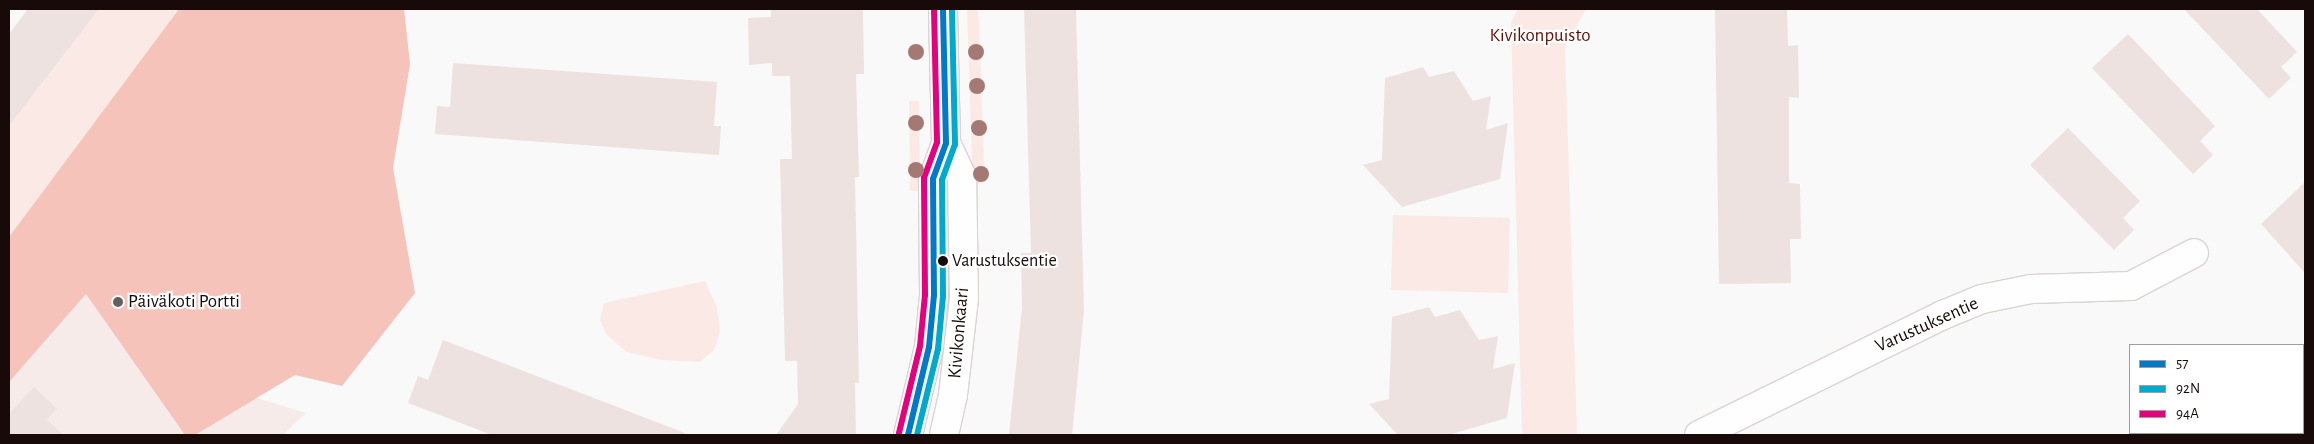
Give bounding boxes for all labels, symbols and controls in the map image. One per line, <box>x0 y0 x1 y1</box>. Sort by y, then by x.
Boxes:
park label: Kivikonpuisto <box>1489 25 1591 47</box>
place label: Varustuksentie <box>952 250 1057 272</box>
marker: Varustuksentie <box>938 256 948 266</box>
street label: Kivikonkaari <box>944 287 974 379</box>
place label: Päiväkoti Portti <box>128 291 240 313</box>
street label: Varustuksentie <box>1872 292 1982 358</box>
marker: Päiväkoti Portti <box>112 296 124 308</box>
legend <box>2129 344 2304 434</box>
text: 57 <box>2176 356 2189 371</box>
text: 92N <box>2176 381 2200 396</box>
text: 94A <box>2176 406 2199 421</box>

